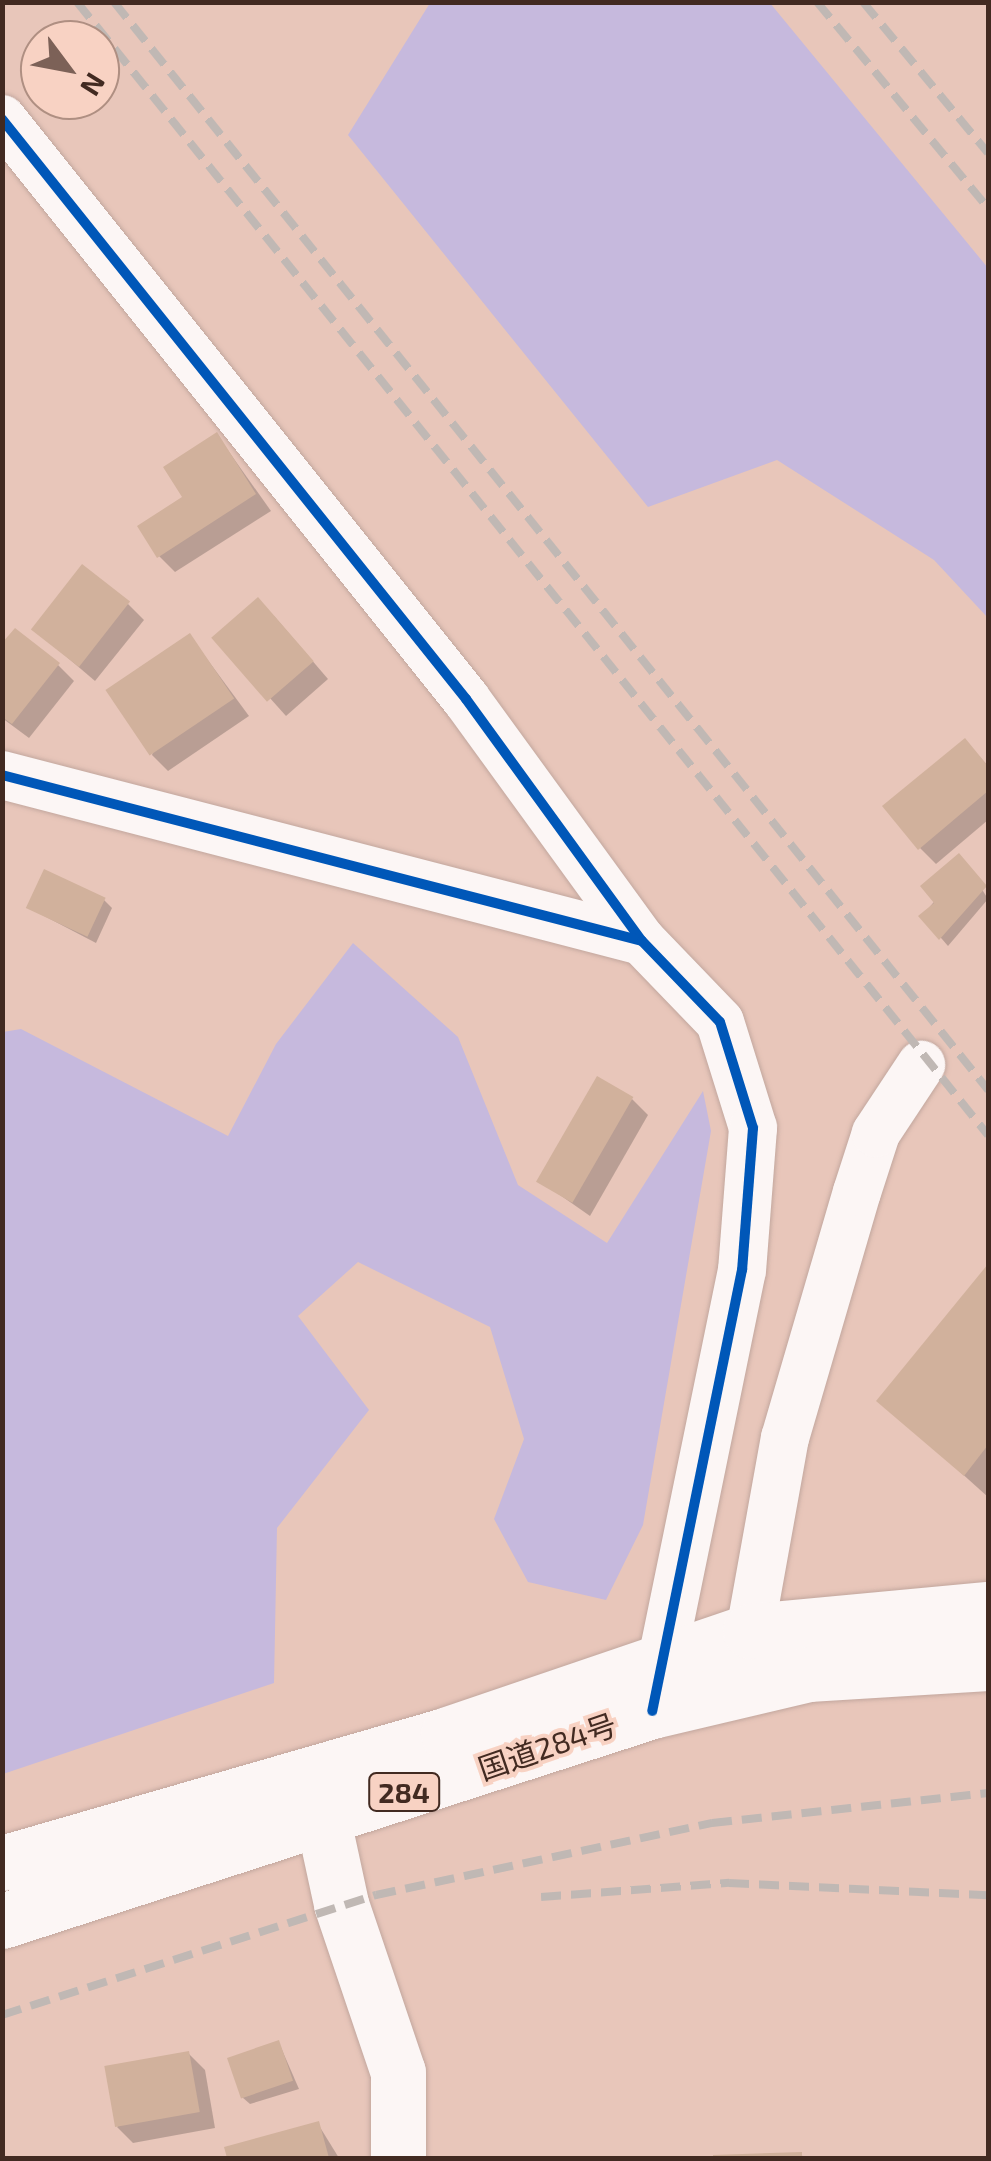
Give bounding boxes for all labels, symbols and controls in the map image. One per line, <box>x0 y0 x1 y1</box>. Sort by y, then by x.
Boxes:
north arrow <box>20 20 120 120</box>
text: N <box>74 67 114 102</box>
street label: 国道284号 <box>473 1706 621 1786</box>
road number: 284 <box>366 1769 442 1815</box>

